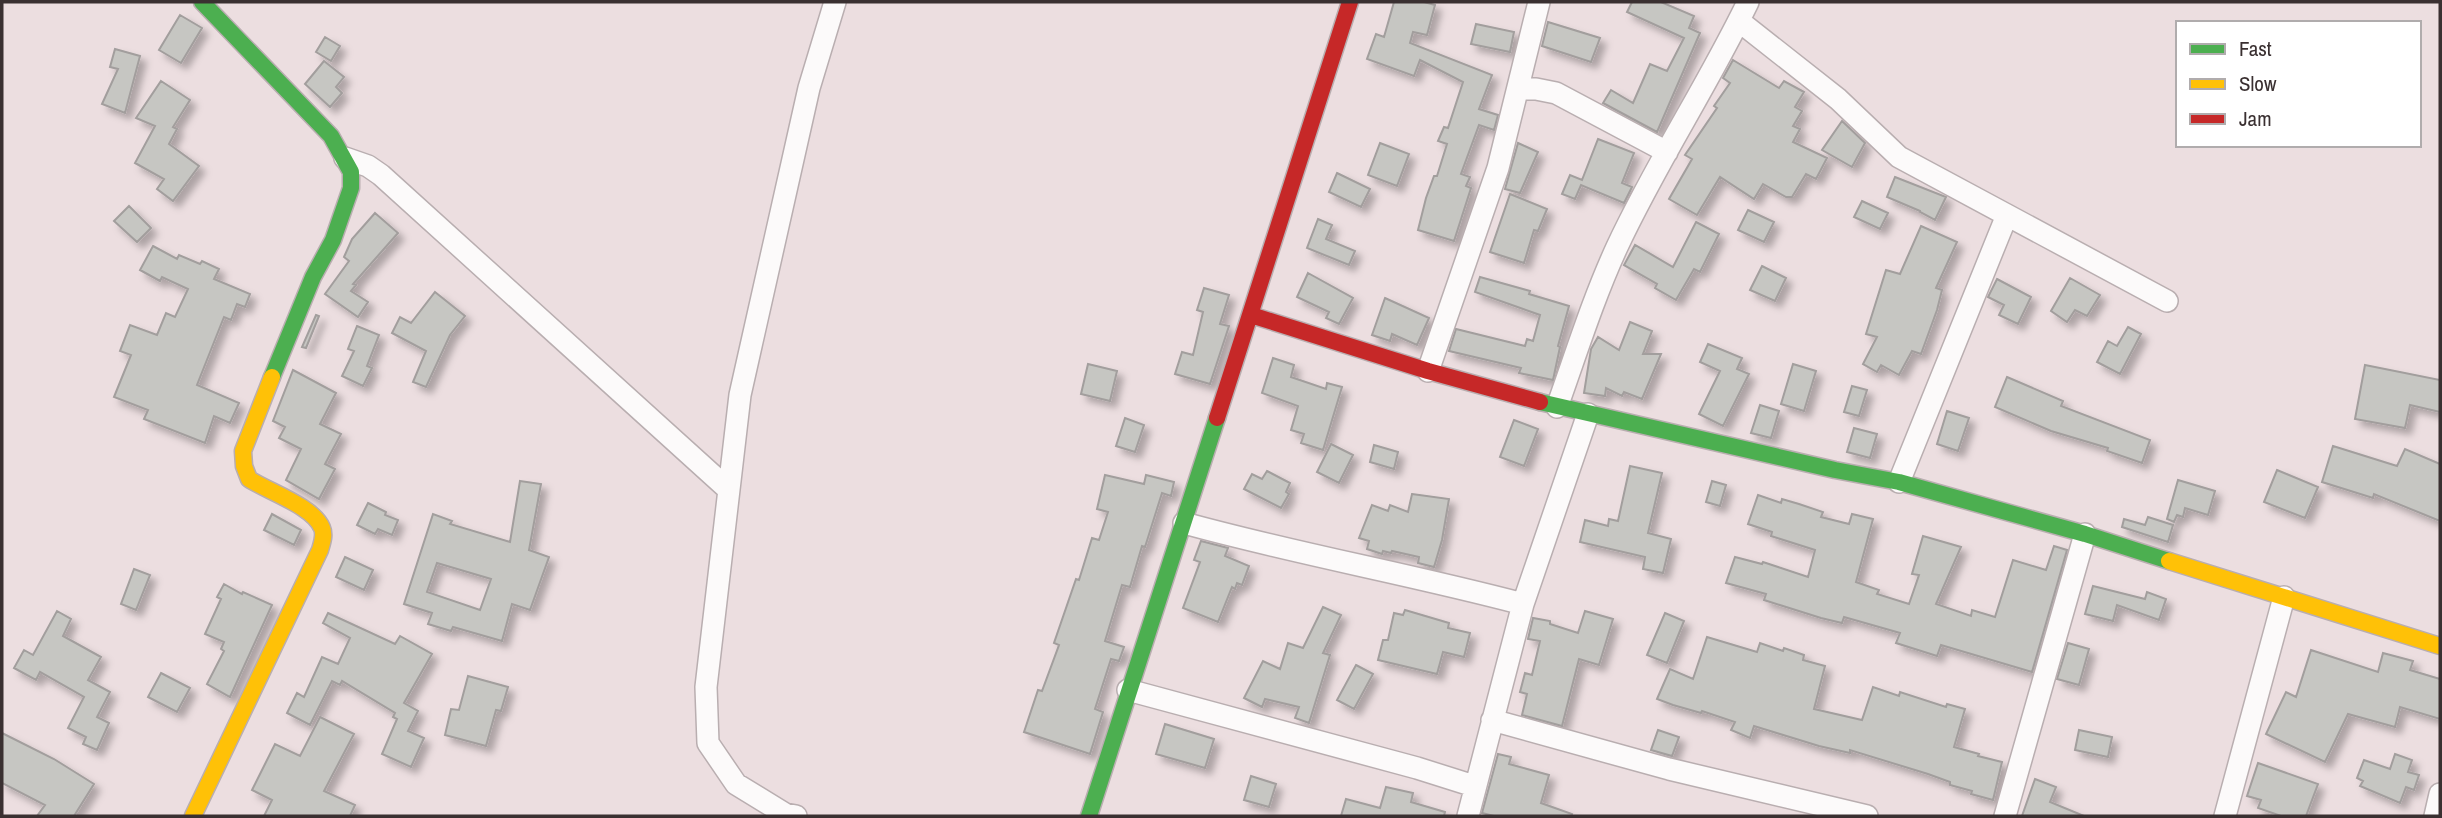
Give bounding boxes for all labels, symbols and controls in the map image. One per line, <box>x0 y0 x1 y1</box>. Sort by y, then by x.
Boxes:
legend <box>2176 21 2421 147</box>
text: Fast <box>2239 34 2272 63</box>
text: Slow <box>2239 69 2277 98</box>
text: Jam <box>2239 104 2272 133</box>

